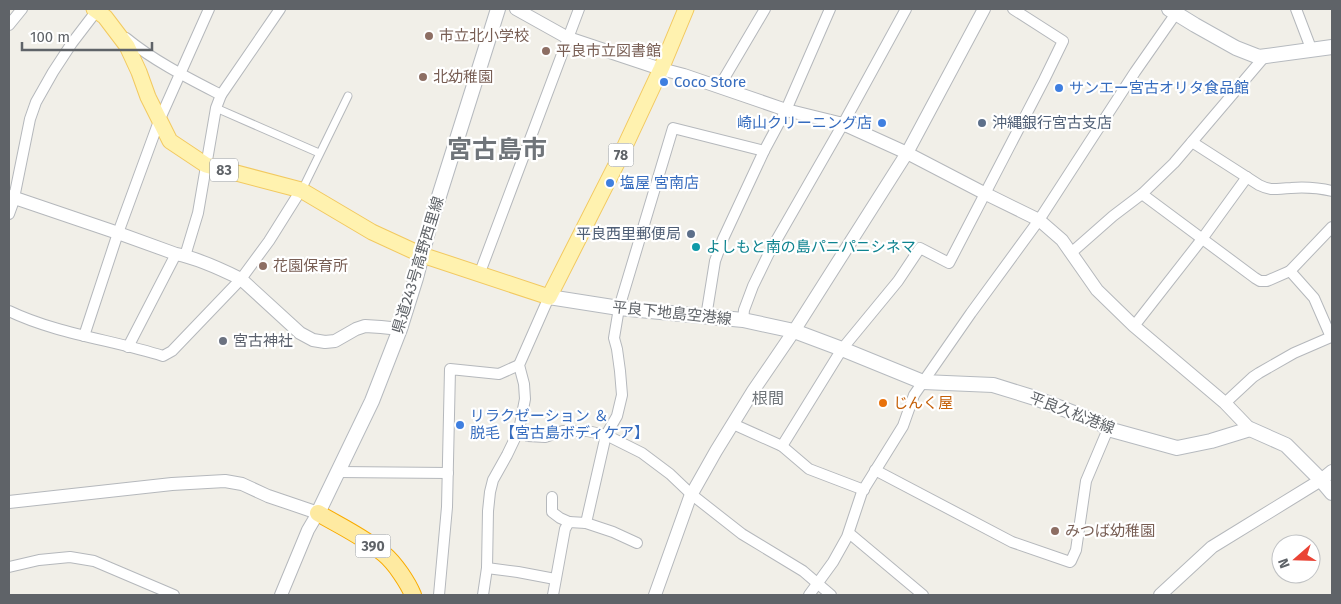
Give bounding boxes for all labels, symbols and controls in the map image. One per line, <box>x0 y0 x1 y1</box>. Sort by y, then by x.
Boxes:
scale bar <box>22 20 152 52</box>
place label: 市立北小学校 <box>439 27 529 45</box>
text: 100 m <box>30 28 70 46</box>
marker: 市立北小学校 <box>423 30 435 42</box>
place label: 平良市立図書館 <box>556 42 661 60</box>
marker: 平良市立図書館 <box>540 45 552 57</box>
place label: 北幼稚園 <box>433 68 493 86</box>
marker: 北幼稚園 <box>417 71 429 83</box>
place label: Coco Store <box>674 73 746 91</box>
marker: Coco Store <box>658 76 670 88</box>
place label: サンエー宮古オリタ食品館 <box>1069 79 1249 97</box>
marker: サンエー宮古オリタ食品館 <box>1053 82 1065 94</box>
place label: 崎山クリーニング店 <box>737 114 872 132</box>
place label: 沖縄銀行宮古支店 <box>992 114 1112 132</box>
marker: 崎山クリーニング店 <box>876 117 888 129</box>
marker: 沖縄銀行宮古支店 <box>976 117 988 129</box>
district label: 宮古島市 <box>447 135 547 165</box>
road number: 78 <box>608 144 634 166</box>
road number: 83 <box>210 158 238 182</box>
place label: 塩屋 宮南店 <box>620 174 699 192</box>
marker: 塩屋 宮南店 <box>604 177 616 189</box>
street label: 県道243号高野西里線 <box>389 194 447 336</box>
place label: 平良西里郵便局 <box>576 225 681 243</box>
marker: 平良西里郵便局 <box>685 228 697 240</box>
place label: よしもと南の島パニパニシネマ <box>706 238 916 256</box>
marker: よしもと南の島パニパニシネマ <box>690 241 702 253</box>
place label: 花園保育所 <box>273 257 348 275</box>
marker: 花園保育所 <box>257 260 269 272</box>
street label: 平良下地島空港線 <box>611 298 733 328</box>
place label: 宮古神社 <box>233 332 293 350</box>
marker: 宮古神社 <box>217 335 229 347</box>
street label: 平良久松港線 <box>1027 388 1117 438</box>
district label: 根間 <box>752 389 784 408</box>
place label: じんく屋 <box>893 394 953 412</box>
marker: じんく屋 <box>877 397 889 409</box>
place label: リラクゼーション ＆ 脱毛【宮古島ボディケア】 <box>470 407 649 442</box>
marker: リラクゼーション ＆ 脱毛【宮古島ボディケア】 <box>454 419 466 431</box>
place label: みつば幼稚園 <box>1065 522 1155 540</box>
marker: みつば幼稚園 <box>1049 525 1061 537</box>
road number: 390 <box>356 534 390 558</box>
north arrow <box>1271 534 1321 584</box>
text: N <box>1275 556 1294 571</box>

